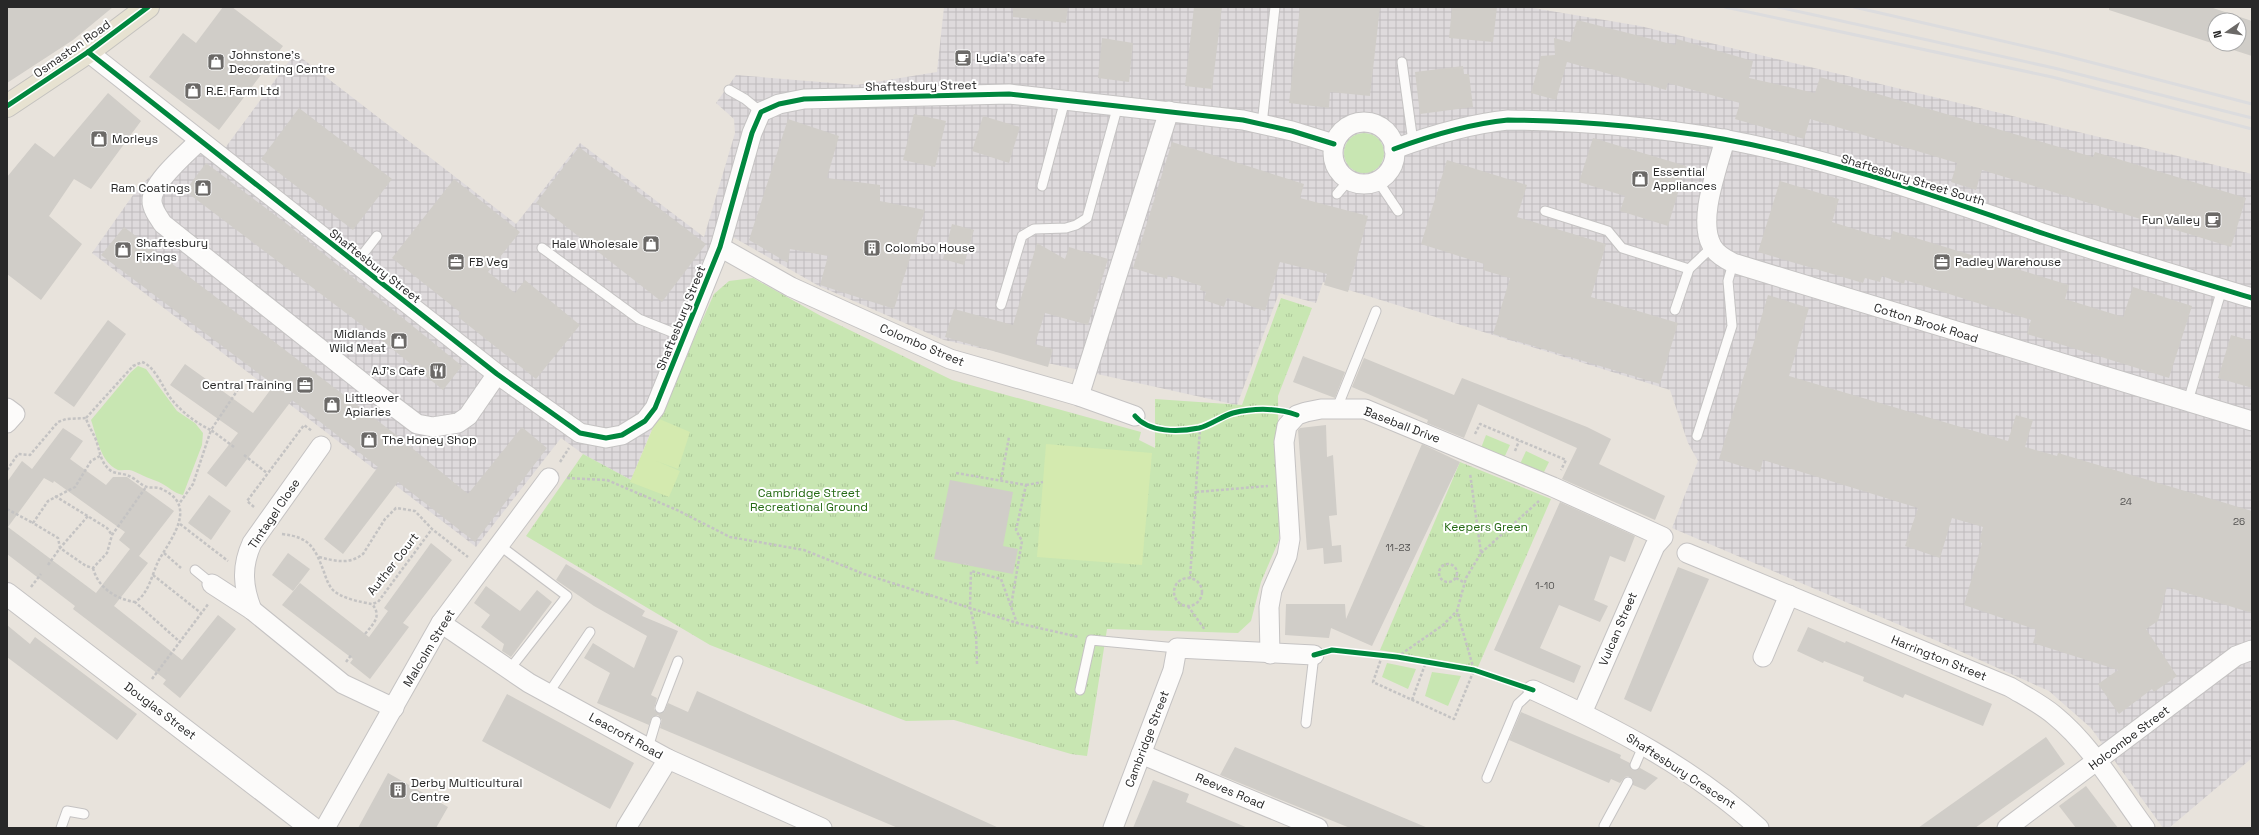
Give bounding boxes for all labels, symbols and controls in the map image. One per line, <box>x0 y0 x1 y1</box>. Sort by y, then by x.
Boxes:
north arrow <box>2207 12 2247 52</box>
street label: Osmaston Road <box>30 17 114 81</box>
text: N <box>2210 29 2225 39</box>
place label: Johnstone's Decorating Centre <box>229 47 335 77</box>
cafe icon: Lydia's cafe <box>953 48 973 68</box>
place label: Lydia's cafe <box>976 50 1045 66</box>
shop icon: Johnstone's Decorating Centre <box>206 52 226 72</box>
street label: Shaftesbury Street <box>865 77 977 95</box>
shop icon: R.E. Farm Ltd <box>183 81 203 101</box>
place label: R.E. Farm Ltd <box>206 83 279 99</box>
shop icon: Morleys <box>89 129 109 149</box>
place label: Morleys <box>112 131 158 147</box>
street label: Shaftesbury Street South <box>1839 150 1987 210</box>
place label: Essential Appliances <box>1653 164 1717 194</box>
shop icon: Essential Appliances <box>1630 169 1650 189</box>
shop icon: Ram Coatings <box>193 178 213 198</box>
place label: Ram Coatings <box>111 180 190 196</box>
cafe icon: Fun Valley <box>2203 210 2223 230</box>
place label: Fun Valley <box>2142 212 2200 228</box>
street label: Shaftesbury Street <box>326 225 424 307</box>
shop icon: Hale Wholesale <box>641 234 661 254</box>
place label: Shaftesbury Fixings <box>136 235 208 265</box>
place label: Hale Wholesale <box>552 236 638 252</box>
building icon: Colombo House <box>862 238 882 258</box>
shop icon: Shaftesbury Fixings <box>113 240 133 260</box>
place label: Colombo House <box>885 240 975 256</box>
office icon: FB Veg <box>446 252 466 272</box>
office icon: Padley Warehouse <box>1932 252 1952 272</box>
place label: FB Veg <box>469 254 508 270</box>
place label: Padley Warehouse <box>1955 254 2061 270</box>
street label: Shaftesbury Street <box>653 263 709 373</box>
street label: Cotton Brook Road <box>1872 299 1980 347</box>
street label: Colombo Street <box>877 320 967 370</box>
place label: Midlands Wild Meat <box>329 326 386 356</box>
shop icon: Midlands Wild Meat <box>389 331 409 351</box>
restaurant icon: AJ's Cafe <box>428 361 448 381</box>
place label: AJ's Cafe <box>372 363 425 379</box>
office icon: Central Training <box>295 375 315 395</box>
place label: Central Training <box>202 377 292 393</box>
place label: Littleover Apiaries <box>345 390 399 420</box>
shop icon: Littleover Apiaries <box>322 395 342 415</box>
street label: Baseball Drive <box>1362 403 1442 447</box>
shop icon: The Honey Shop <box>359 430 379 450</box>
place label: The Honey Shop <box>382 432 477 448</box>
street label: Tintagel Close <box>245 476 303 552</box>
park label: Cambridge Street Recreational Ground <box>750 485 868 515</box>
house number: 24 <box>2120 495 2132 508</box>
house number: 26 <box>2233 515 2245 528</box>
park label: Keepers Green <box>1444 519 1528 535</box>
street label: Auther Court <box>364 530 422 598</box>
house number: 11-23 <box>1386 541 1410 554</box>
house number: 1-10 <box>1535 579 1555 592</box>
street label: Vulcan Street <box>1595 590 1641 668</box>
street label: Malcolm Street <box>400 606 458 690</box>
street label: Harrington Street <box>1889 632 1989 684</box>
street label: Douglas Street <box>121 679 199 743</box>
street label: Cambridge Street <box>1121 688 1173 790</box>
street label: Holcombe Street <box>2085 702 2173 774</box>
street label: Leacroft Road <box>586 709 666 763</box>
street label: Shaftesbury Crescent <box>1623 730 1739 812</box>
street label: Reeves Road <box>1193 769 1267 813</box>
place label: Derby Multicultural Centre <box>411 775 522 805</box>
building icon: Derby Multicultural Centre <box>388 780 408 800</box>

